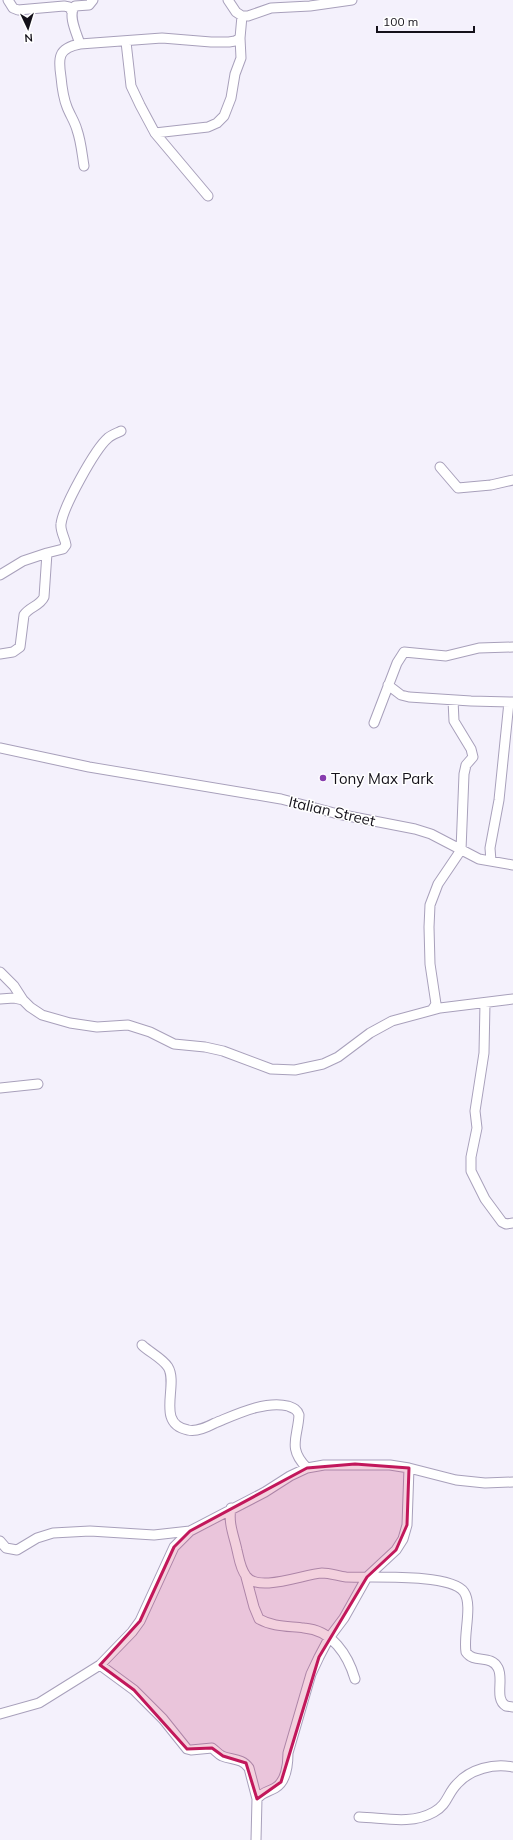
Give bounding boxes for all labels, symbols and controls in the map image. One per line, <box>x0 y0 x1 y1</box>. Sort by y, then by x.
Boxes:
north arrow <box>8 8 48 48</box>
scale bar <box>377 8 474 34</box>
text: 100 m <box>383 14 418 29</box>
text: N <box>24 31 33 45</box>
place label: Tony Max Park <box>331 769 434 788</box>
marker: Tony Max Park <box>318 773 328 783</box>
street label: Italian Street <box>287 792 377 830</box>

